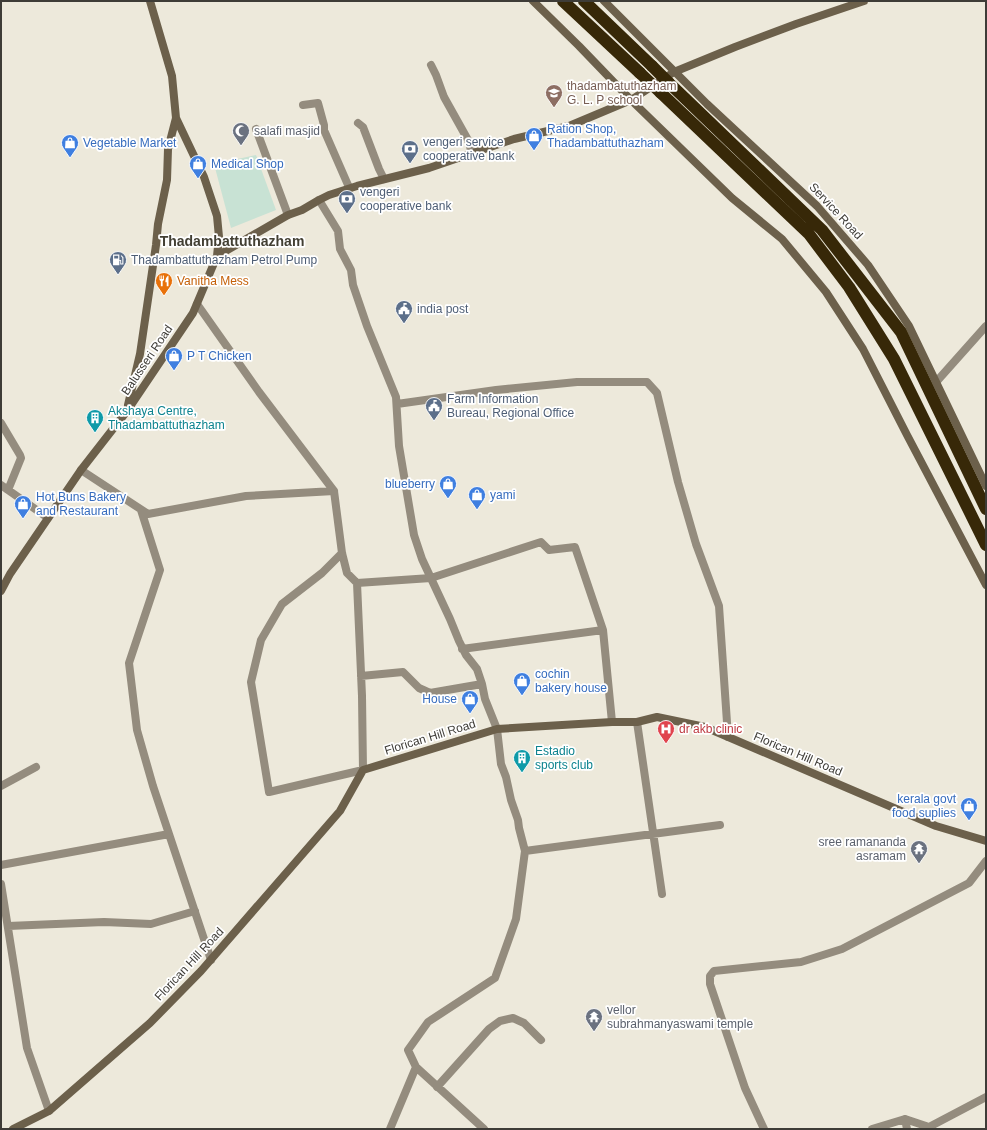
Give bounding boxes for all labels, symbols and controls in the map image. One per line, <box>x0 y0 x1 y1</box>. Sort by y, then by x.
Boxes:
place label: thadambatuthazham G. L. P school <box>567 79 676 107</box>
school or university icon: thadambatuthazham G. L. P school <box>544 83 564 108</box>
mosque icon: salafi masjid <box>231 121 251 146</box>
place label: Ration Shop, Thadambattuthazham <box>547 122 664 150</box>
place label: salafi masjid <box>254 124 320 138</box>
shop icon: Ration Shop, Thadambattuthazham <box>524 126 544 151</box>
shop icon: Vegetable Market <box>60 133 80 158</box>
place label: vengeri service cooperative bank <box>423 135 515 163</box>
place label: Vegetable Market <box>83 136 177 150</box>
bank icon: vengeri service cooperative bank <box>400 139 420 164</box>
shop icon: Medical Shop <box>188 154 208 179</box>
place label: Medical Shop <box>211 157 284 171</box>
street label: Service Road <box>806 180 866 242</box>
place label: vengeri cooperative bank <box>360 185 452 213</box>
bank icon: vengeri cooperative bank <box>337 189 357 214</box>
district label: Thadambattuthazham <box>160 233 304 249</box>
fuel station icon: Thadambattuthazham Petrol Pump <box>108 250 128 275</box>
place label: Thadambattuthazham Petrol Pump <box>131 253 317 267</box>
restaurant icon: Vanitha Mess <box>154 271 174 296</box>
place label: Vanitha Mess <box>177 274 249 288</box>
public building icon: india post <box>394 299 414 324</box>
place label: india post <box>417 302 469 316</box>
street label: Balusseri Road <box>118 322 176 398</box>
shop icon: P T Chicken <box>164 346 184 371</box>
place label: P T Chicken <box>187 349 252 363</box>
place label: Farm Information Bureau, Regional Office <box>447 392 575 420</box>
public building icon: Farm Information Bureau, Regional Office <box>424 396 444 421</box>
place label: Akshaya Centre, Thadambattuthazham <box>108 404 225 432</box>
building icon: Akshaya Centre, Thadambattuthazham <box>85 408 105 433</box>
shop icon: blueberry <box>438 474 458 499</box>
place label: blueberry <box>385 477 435 491</box>
shop icon: yami <box>467 485 487 510</box>
place label: yami <box>490 488 515 502</box>
place label: Hot Buns Bakery and Restaurant <box>36 490 126 518</box>
shop icon: Hot Buns Bakery and Restaurant <box>13 494 33 519</box>
place label: cochin bakery house <box>535 667 607 695</box>
shop icon: cochin bakery house <box>512 671 532 696</box>
shop icon: House <box>460 689 480 714</box>
place label: House <box>422 692 457 706</box>
street label: Florican Hill Road <box>383 716 477 758</box>
hospital icon: dr akb clinic <box>656 719 676 744</box>
place label: dr akb clinic <box>679 722 742 736</box>
street label: Florican Hill Road <box>752 729 844 779</box>
place label: Estadio sports club <box>535 744 593 772</box>
building icon: Estadio sports club <box>512 748 532 773</box>
place label: kerala govt food suplies <box>892 792 957 820</box>
shop icon: kerala govt food suplies <box>959 796 979 821</box>
place label: sree ramananda asramam <box>819 835 906 863</box>
temple icon: sree ramananda asramam <box>909 839 929 864</box>
street label: Florican Hill Road <box>152 925 226 1003</box>
place label: vellor subrahmanyaswami temple <box>607 1003 753 1031</box>
temple icon: vellor subrahmanyaswami temple <box>584 1007 604 1032</box>

